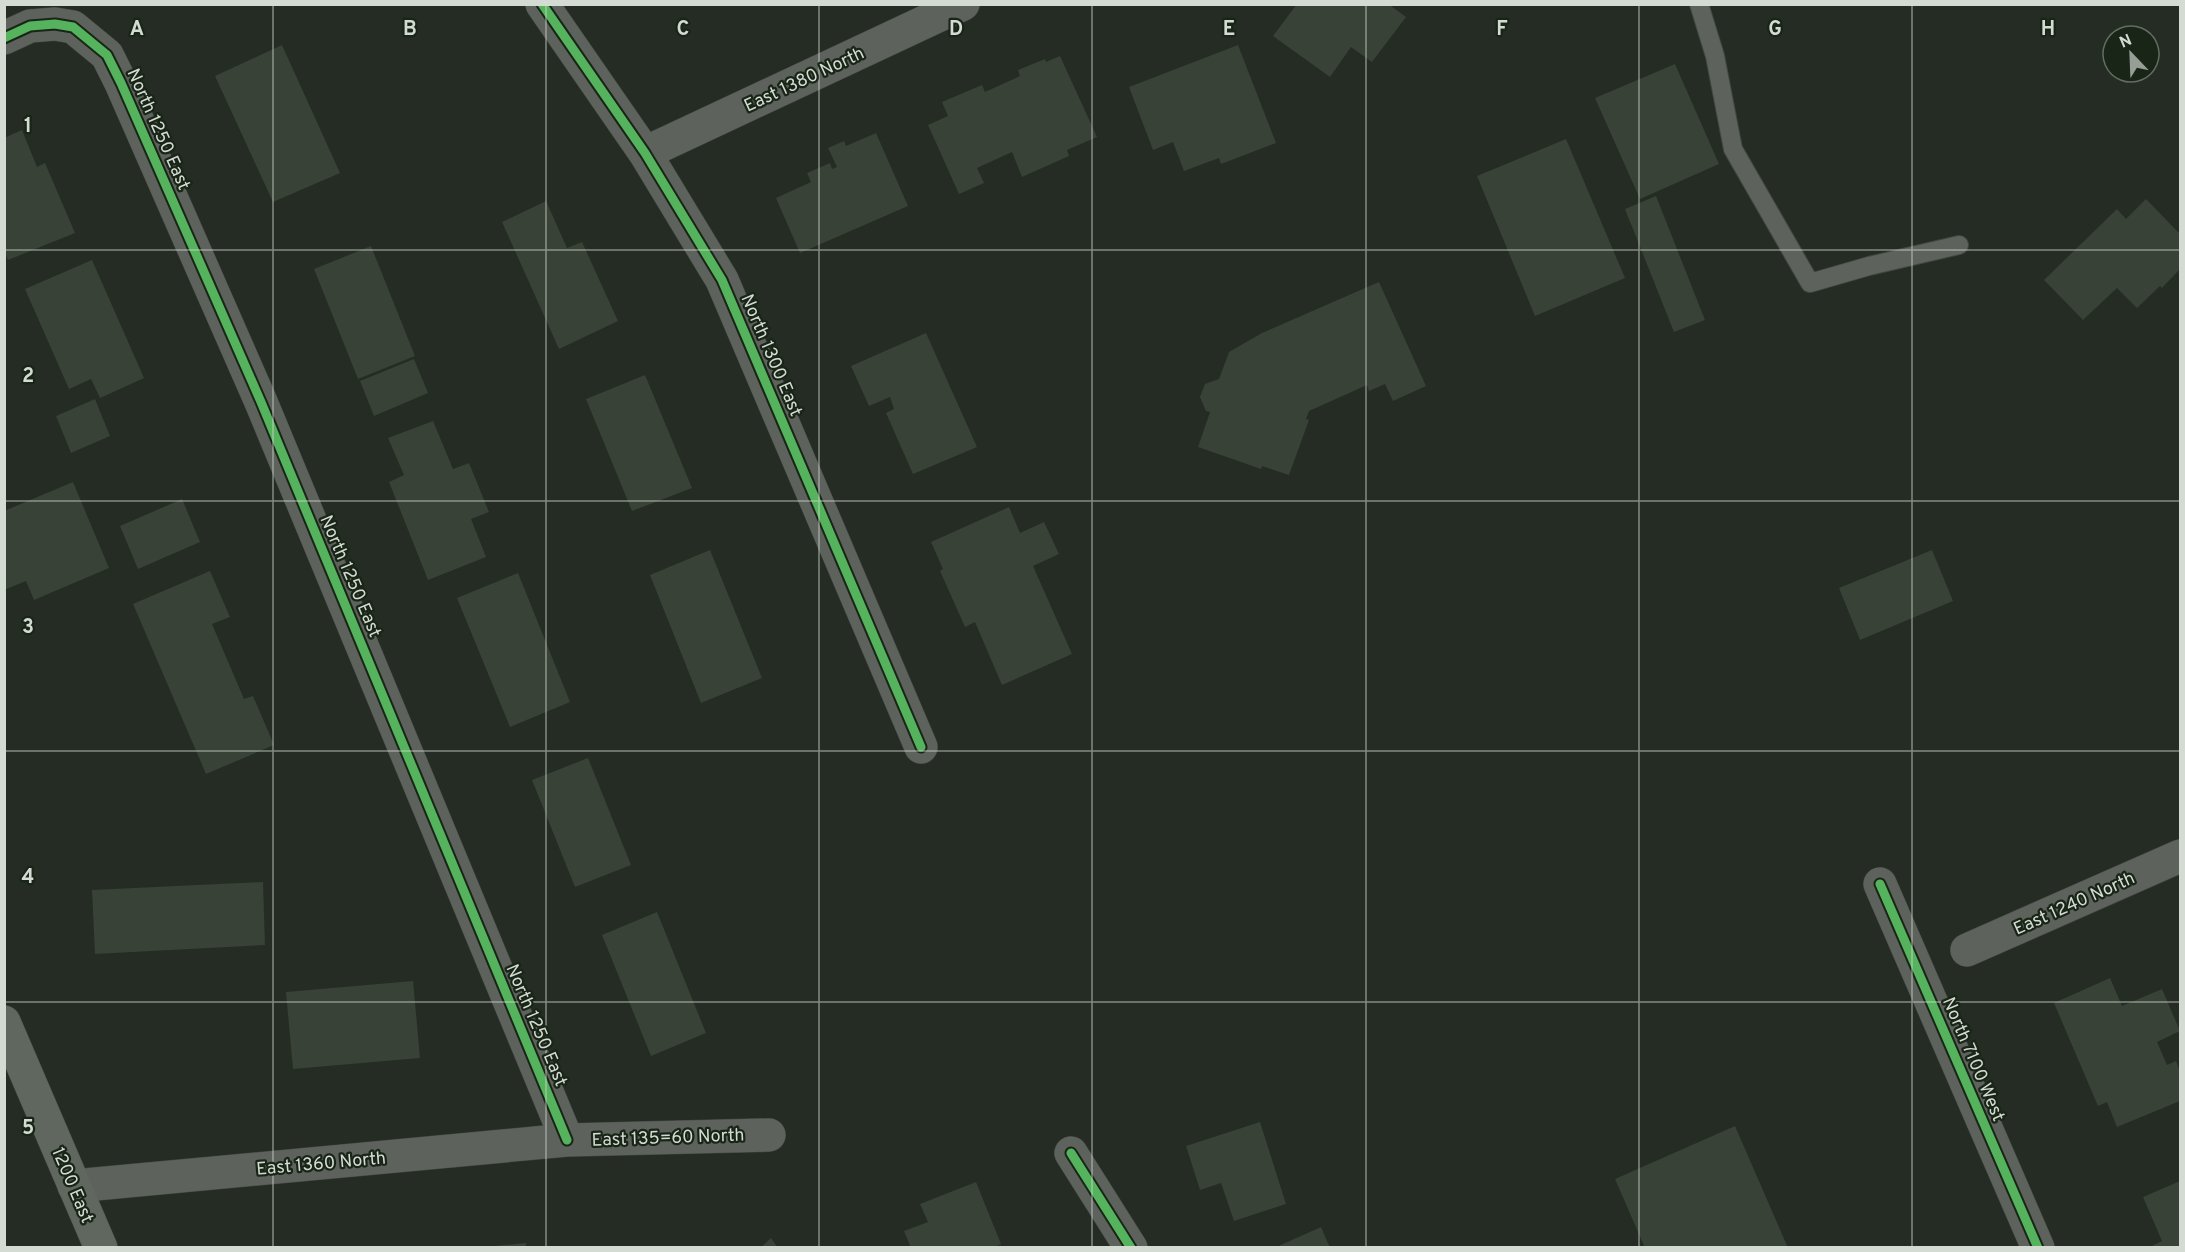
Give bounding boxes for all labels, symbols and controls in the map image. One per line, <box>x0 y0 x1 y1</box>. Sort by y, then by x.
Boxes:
text: A <box>130 17 144 43</box>
text: B <box>403 17 417 43</box>
text: C <box>677 17 689 43</box>
text: D <box>949 17 963 43</box>
text: E <box>1223 17 1235 43</box>
text: F <box>1496 17 1508 43</box>
text: G <box>1768 17 1782 43</box>
text: H <box>2041 17 2055 43</box>
north arrow <box>2101 24 2161 84</box>
text: N <box>2117 31 2135 53</box>
street label: East 1380 North <box>741 42 868 118</box>
street label: North 1250 East <box>121 65 195 194</box>
text: 1 <box>24 114 32 140</box>
street label: North 1300 East <box>735 291 807 420</box>
text: 2 <box>22 364 34 390</box>
street label: North 1250 East <box>313 512 386 641</box>
text: 3 <box>22 615 34 641</box>
text: 4 <box>22 865 34 891</box>
street label: East 1240 North <box>2010 867 2139 941</box>
street label: North 1250 East <box>499 961 572 1090</box>
street label: North 7100 West <box>1936 994 2009 1125</box>
text: 5 <box>22 1116 34 1142</box>
street label: East 135=60 North <box>591 1124 745 1153</box>
street label: 1200 East <box>45 1144 98 1227</box>
street label: East 1360 North <box>255 1147 387 1182</box>

